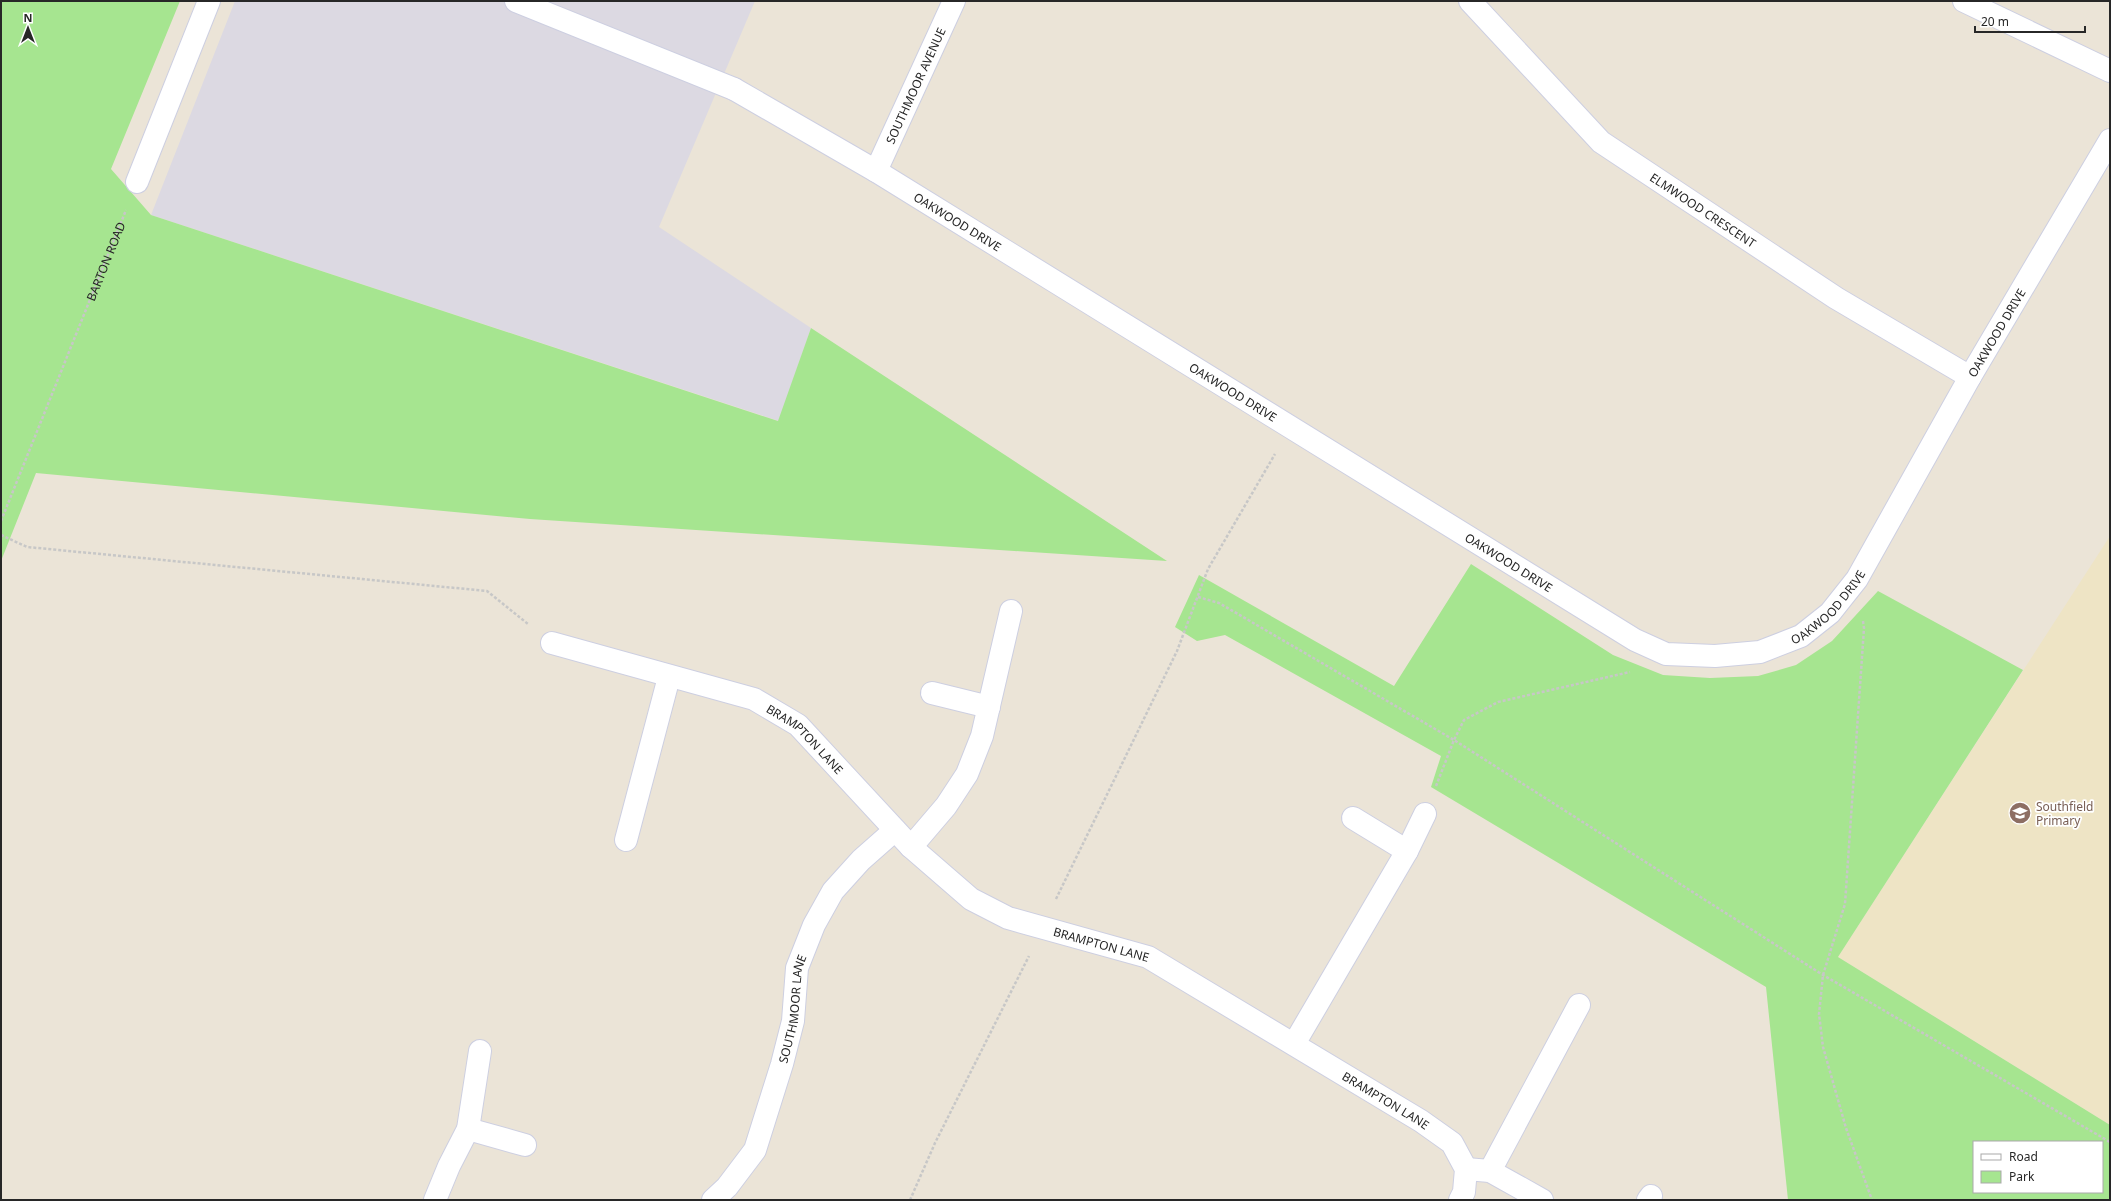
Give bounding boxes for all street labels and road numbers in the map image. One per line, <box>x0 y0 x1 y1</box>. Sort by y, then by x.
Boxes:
street label: SOUTHMOOR AVENUE <box>881 25 949 146</box>
street label: ELMWOOD CRESCENT <box>1647 168 1760 251</box>
street label: OAKWOOD DRIVE <box>911 188 1005 255</box>
street label: BARTON ROAD <box>82 219 129 303</box>
street label: OAKWOOD DRIVE <box>1964 285 2029 380</box>
street label: OAKWOOD DRIVE <box>1186 358 1280 425</box>
street label: OAKWOOD DRIVE <box>1462 529 1556 596</box>
street label: OAKWOOD DRIVE <box>1788 567 1869 648</box>
street label: BRAMPTON LANE <box>763 700 848 778</box>
street label: BRAMPTON LANE <box>1051 923 1151 965</box>
street label: SOUTHMOOR LANE <box>774 952 810 1065</box>
street label: BRAMPTON LANE <box>1339 1067 1433 1133</box>

